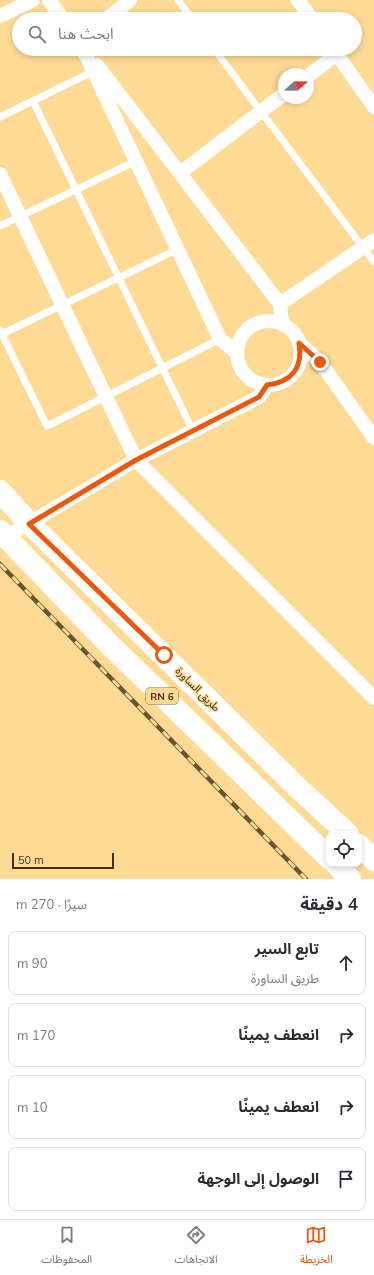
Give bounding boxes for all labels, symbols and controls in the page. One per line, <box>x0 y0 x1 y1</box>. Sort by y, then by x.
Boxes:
search box <box>12 12 362 56</box>
icon: search <box>26 23 48 45</box>
text: ابحث هنا <box>58 24 114 43</box>
north arrow <box>278 68 314 104</box>
route end <box>311 353 329 371</box>
route start <box>155 646 173 664</box>
street label: طريق الساورة <box>173 664 223 714</box>
road number: RN 6 <box>146 688 178 704</box>
map controls <box>326 831 362 867</box>
button: locate <box>326 831 362 867</box>
scale bar <box>12 851 114 870</box>
text: 50 m <box>18 853 44 867</box>
text: 4 دقيقة <box>300 893 358 914</box>
text: سيرًا · 270 m <box>16 896 87 912</box>
text: تابع السير <box>255 939 319 958</box>
icon: ahead <box>335 952 357 974</box>
text: 90 m <box>17 955 47 971</box>
text: طريق الساورة <box>251 970 319 986</box>
icon: right <box>335 1024 357 1046</box>
text: انعطف يمينًا <box>238 1025 319 1044</box>
text: 170 m <box>17 1027 55 1043</box>
icon: right <box>335 1096 357 1118</box>
text: انعطف يمينًا <box>238 1097 319 1116</box>
text: 10 m <box>17 1099 47 1115</box>
icon: arrive <box>335 1168 357 1190</box>
text: الوصول إلى الوجهة <box>198 1169 319 1188</box>
tab: المحفوظات <box>41 1224 92 1271</box>
tab: الاتجاهات <box>175 1224 218 1271</box>
tab: الخريطة <box>300 1224 333 1271</box>

